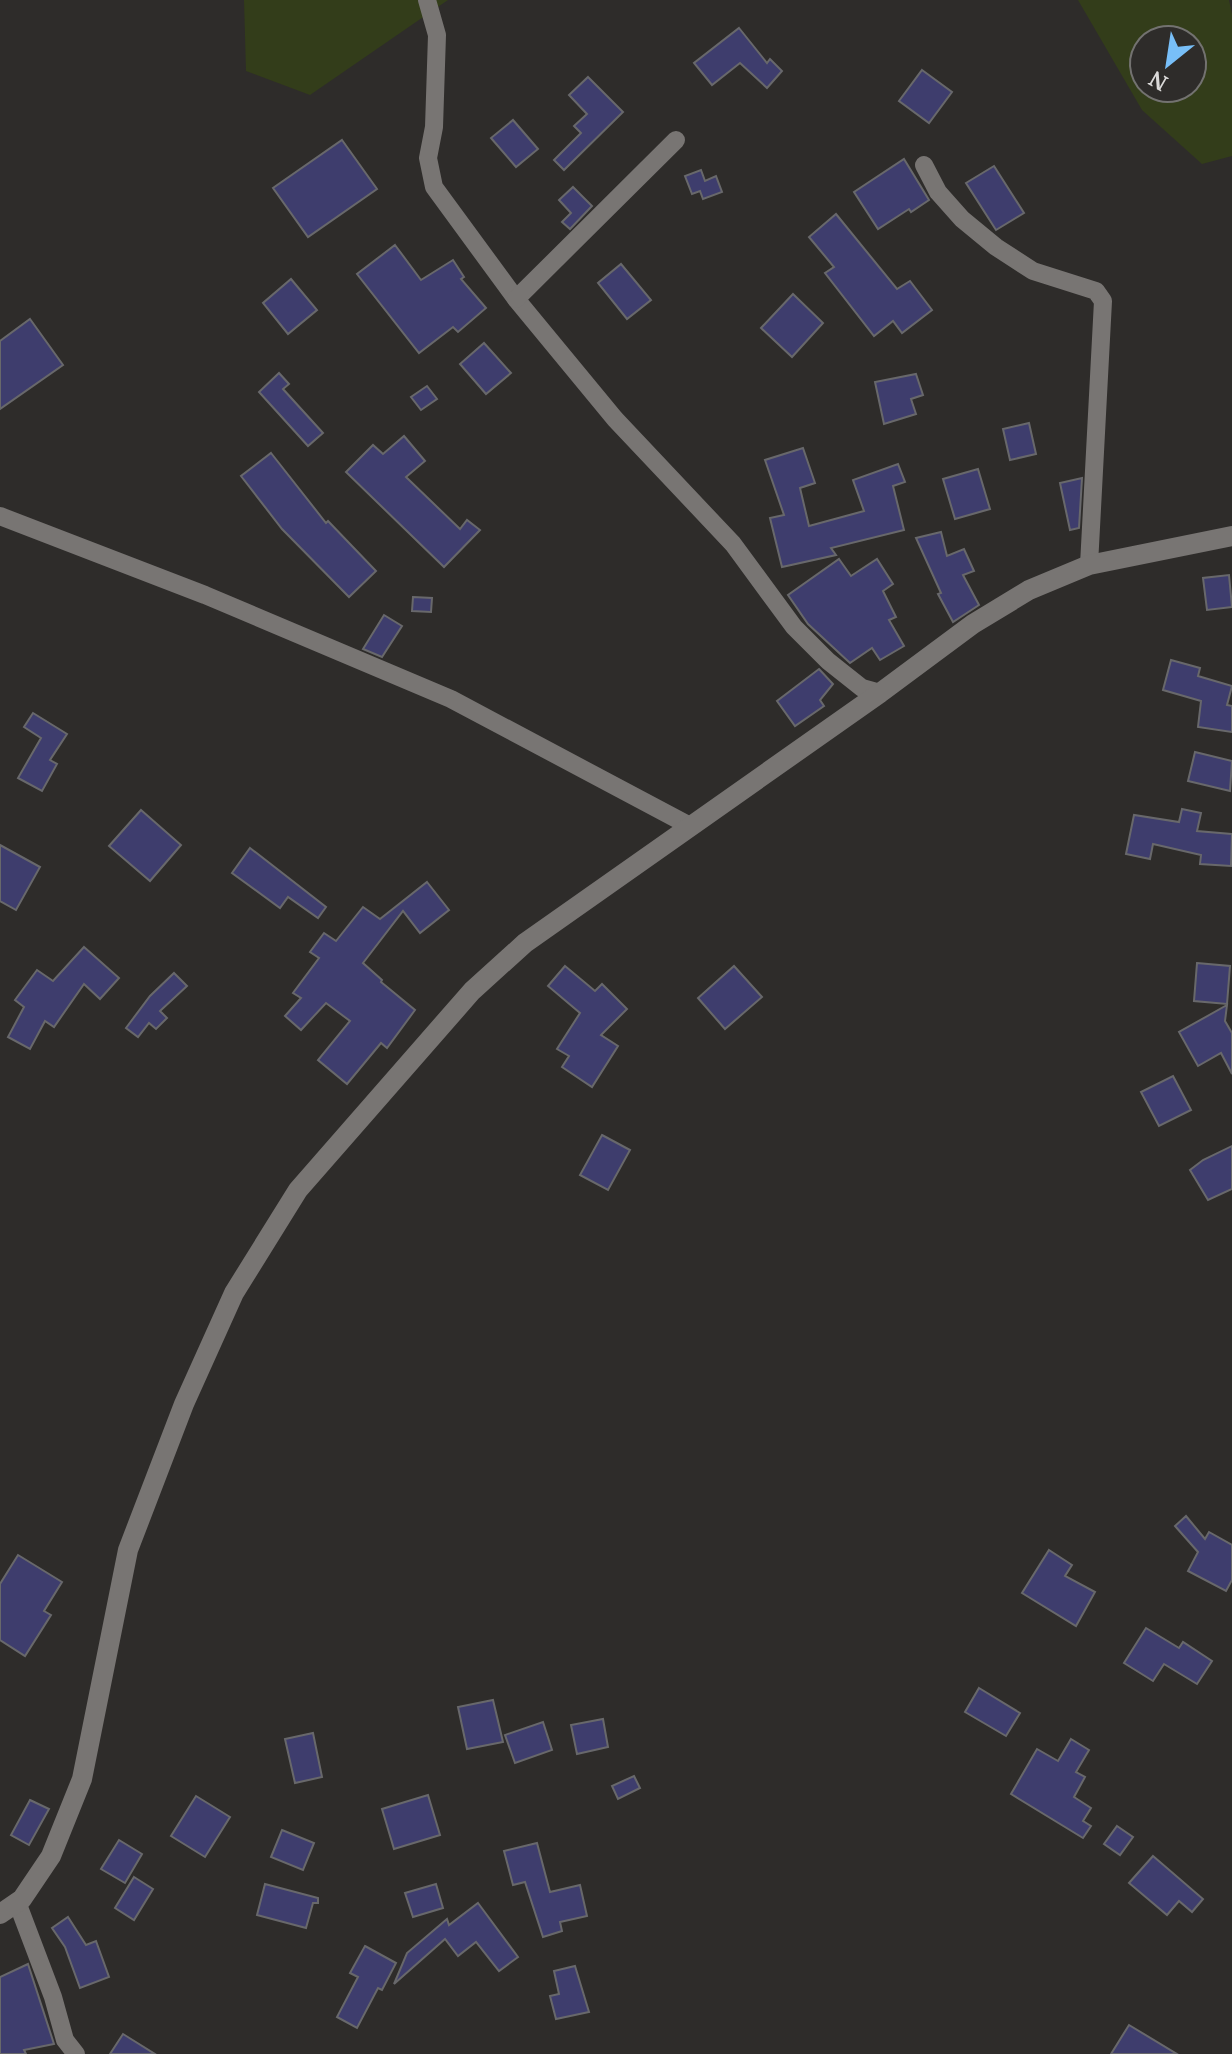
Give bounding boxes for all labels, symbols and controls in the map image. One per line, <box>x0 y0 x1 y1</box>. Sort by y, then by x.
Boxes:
north arrow <box>1128 24 1208 104</box>
text: N <box>1143 65 1172 98</box>

